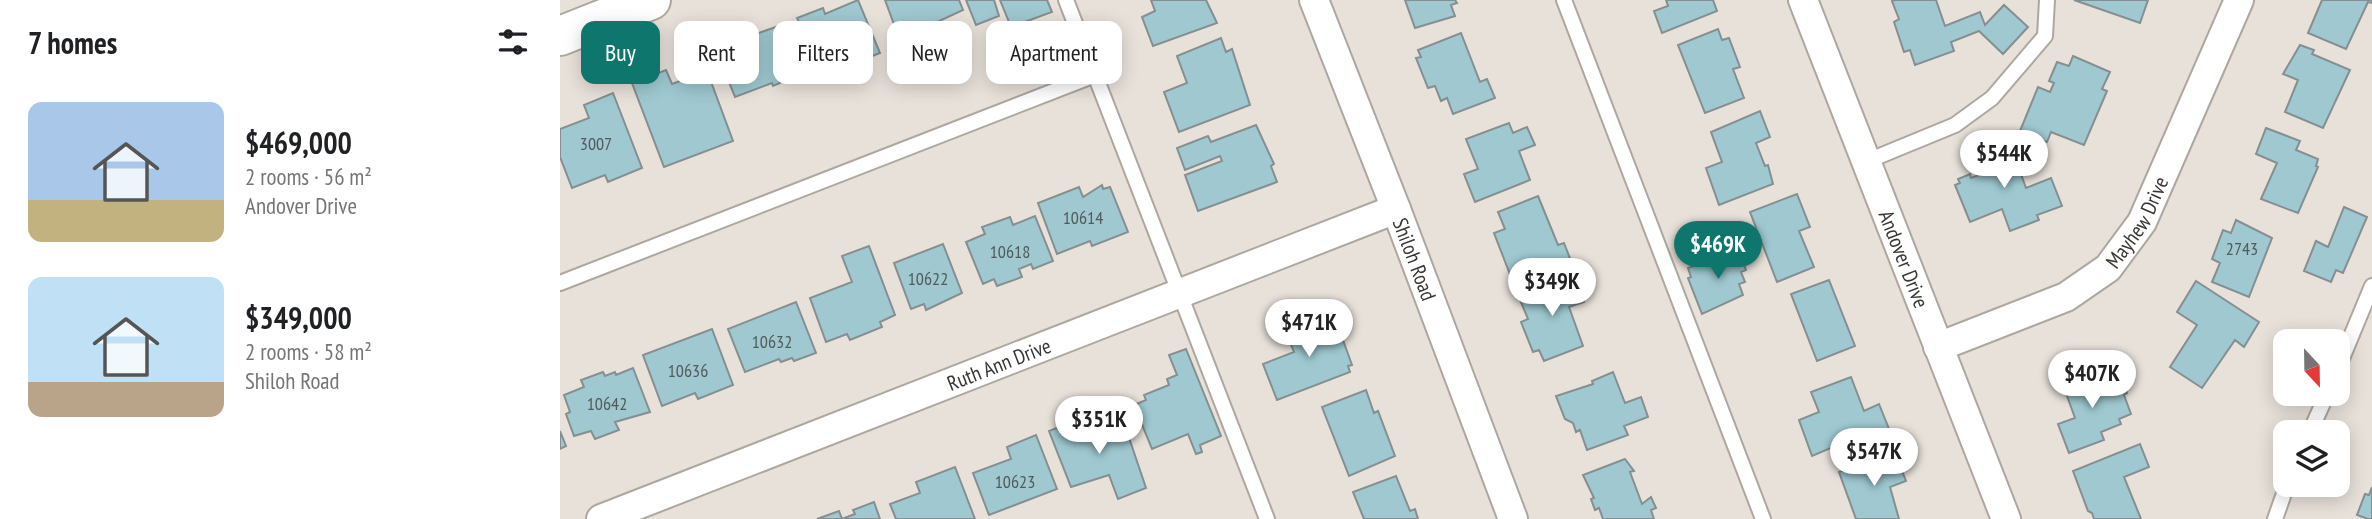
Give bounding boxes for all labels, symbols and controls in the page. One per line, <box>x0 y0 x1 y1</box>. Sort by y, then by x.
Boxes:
chip: Buy <box>581 21 660 84</box>
chip: Rent <box>674 21 759 84</box>
chip: Filters <box>773 21 873 84</box>
chip: New <box>887 21 972 84</box>
chip: Apartment <box>986 21 1122 84</box>
text: 7 homes <box>28 23 117 62</box>
icon: filters <box>494 23 532 61</box>
text: $469,000 <box>245 123 352 162</box>
icon: home <box>84 130 168 214</box>
pin: $544K <box>1955 130 2053 190</box>
house number: 3007 <box>580 132 612 155</box>
text: $544K <box>1976 138 2032 167</box>
text: 2 rooms · 56 m² <box>245 162 372 191</box>
street label: Mayhew Drive <box>2099 172 2174 273</box>
text: Andover Drive <box>245 191 357 220</box>
house number: 10614 <box>1063 206 1103 229</box>
street label: Andover Drive <box>1873 206 1935 312</box>
street label: Shiloh Road <box>1387 214 1443 304</box>
pin: $469K <box>1669 222 1767 281</box>
text: $469K <box>1690 229 1746 258</box>
house number: 2743 <box>2226 237 2258 260</box>
house number: 10618 <box>990 240 1030 263</box>
pin: $349K <box>1503 258 1601 318</box>
text: $349K <box>1524 266 1580 295</box>
house number: 10622 <box>908 267 948 290</box>
text: $349,000 <box>245 298 352 337</box>
pin: $471K <box>1260 300 1358 359</box>
icon: home <box>84 305 168 389</box>
text: $471K <box>1281 307 1337 336</box>
north arrow <box>2273 329 2350 406</box>
map controls <box>2273 329 2350 497</box>
house number: 10632 <box>752 330 792 353</box>
street label: Ruth Ann Drive <box>943 331 1055 396</box>
text: 2 rooms · 58 m² <box>245 337 372 366</box>
pin: $407K <box>2043 350 2141 410</box>
text: $407K <box>2064 358 2120 387</box>
house number: 10636 <box>668 359 708 382</box>
text: Shiloh Road <box>245 366 339 395</box>
house number: 10642 <box>587 392 627 415</box>
pin: $351K <box>1050 396 1148 456</box>
text: $351K <box>1071 404 1127 433</box>
button: layers <box>2273 420 2350 497</box>
pin: $547K <box>1825 428 1923 488</box>
text: $547K <box>1846 436 1902 465</box>
house number: 10623 <box>995 470 1035 493</box>

